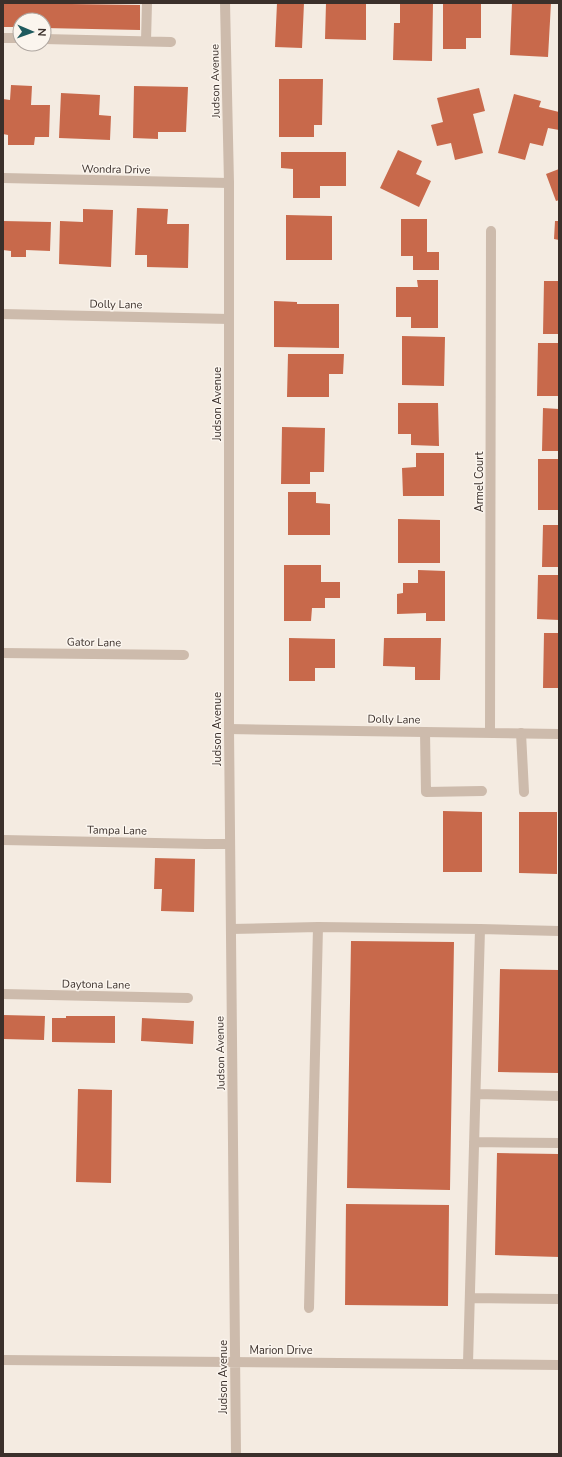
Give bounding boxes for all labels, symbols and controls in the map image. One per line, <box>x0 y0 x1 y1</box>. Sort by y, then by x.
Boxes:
north arrow <box>12 12 52 52</box>
text: N <box>34 28 49 37</box>
street label: Judson Avenue <box>207 44 224 119</box>
street label: Wondra Drive <box>81 161 151 178</box>
street label: Dolly Lane <box>89 297 143 312</box>
street label: Judson Avenue <box>210 367 225 442</box>
street label: Armel Court <box>472 452 487 512</box>
street label: Gator Lane <box>67 635 121 650</box>
street label: Judson Avenue <box>210 692 225 767</box>
street label: Dolly Lane <box>367 712 421 727</box>
street label: Tampa Lane <box>87 822 147 839</box>
street label: Daytona Lane <box>62 976 130 993</box>
street label: Judson Avenue <box>212 1016 229 1091</box>
street label: Judson Avenue <box>216 1340 231 1415</box>
street label: Marion Drive <box>249 1343 313 1358</box>

